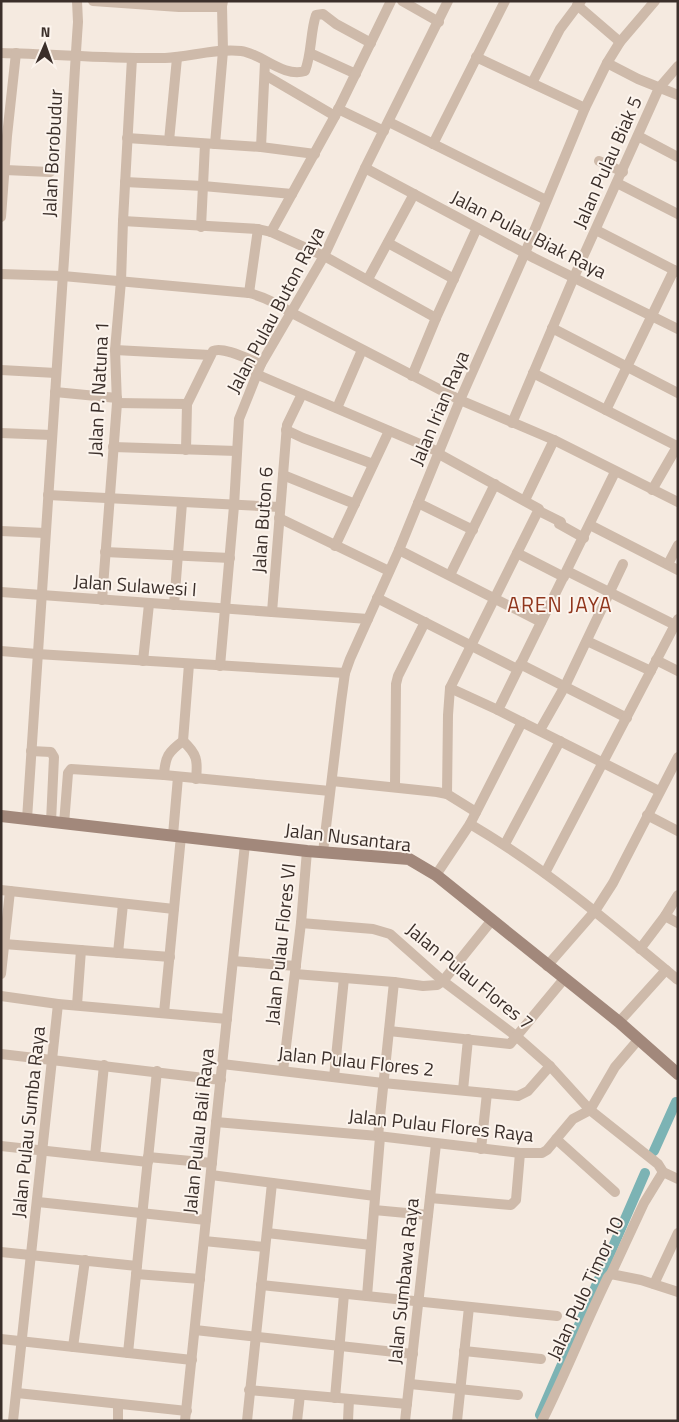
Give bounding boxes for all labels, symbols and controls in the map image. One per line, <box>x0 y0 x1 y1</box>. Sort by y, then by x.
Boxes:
north arrow <box>20 20 70 70</box>
text: N <box>40 21 51 42</box>
street label: Jalan Borobudur <box>34 88 69 218</box>
street label: Jalan Pulau Biak 5 <box>564 91 649 233</box>
street label: Jalan Pulau Biak Raya <box>446 182 612 286</box>
street label: Jalan Pulau Buton Raya <box>218 221 331 398</box>
street label: Jalan P. Natuna 1 <box>79 321 116 457</box>
street label: Jalan Irian Raya <box>401 345 476 470</box>
street label: Jalan Buton 6 <box>243 466 280 574</box>
street label: Jalan Sulawesi I <box>72 566 198 603</box>
district label: AREN JAYA <box>507 588 613 620</box>
street label: Jalan Nusantara <box>283 814 413 859</box>
street label: Jalan Pulau Flores VI <box>257 862 302 1026</box>
street label: Jalan Pulau Flores 7 <box>400 915 540 1036</box>
street label: Jalan Pulau Sumba Raya <box>3 1024 52 1219</box>
street label: Jalan Pulau Flores 2 <box>277 1038 436 1083</box>
street label: Jalan Pulau Bali Raya <box>174 1046 221 1215</box>
street label: Jalan Pulau Flores Raya <box>347 1100 535 1149</box>
street label: Jalan Sumbawa Raya <box>379 1196 426 1365</box>
street label: Jalan Pulo Timor 10 <box>539 1211 631 1364</box>

